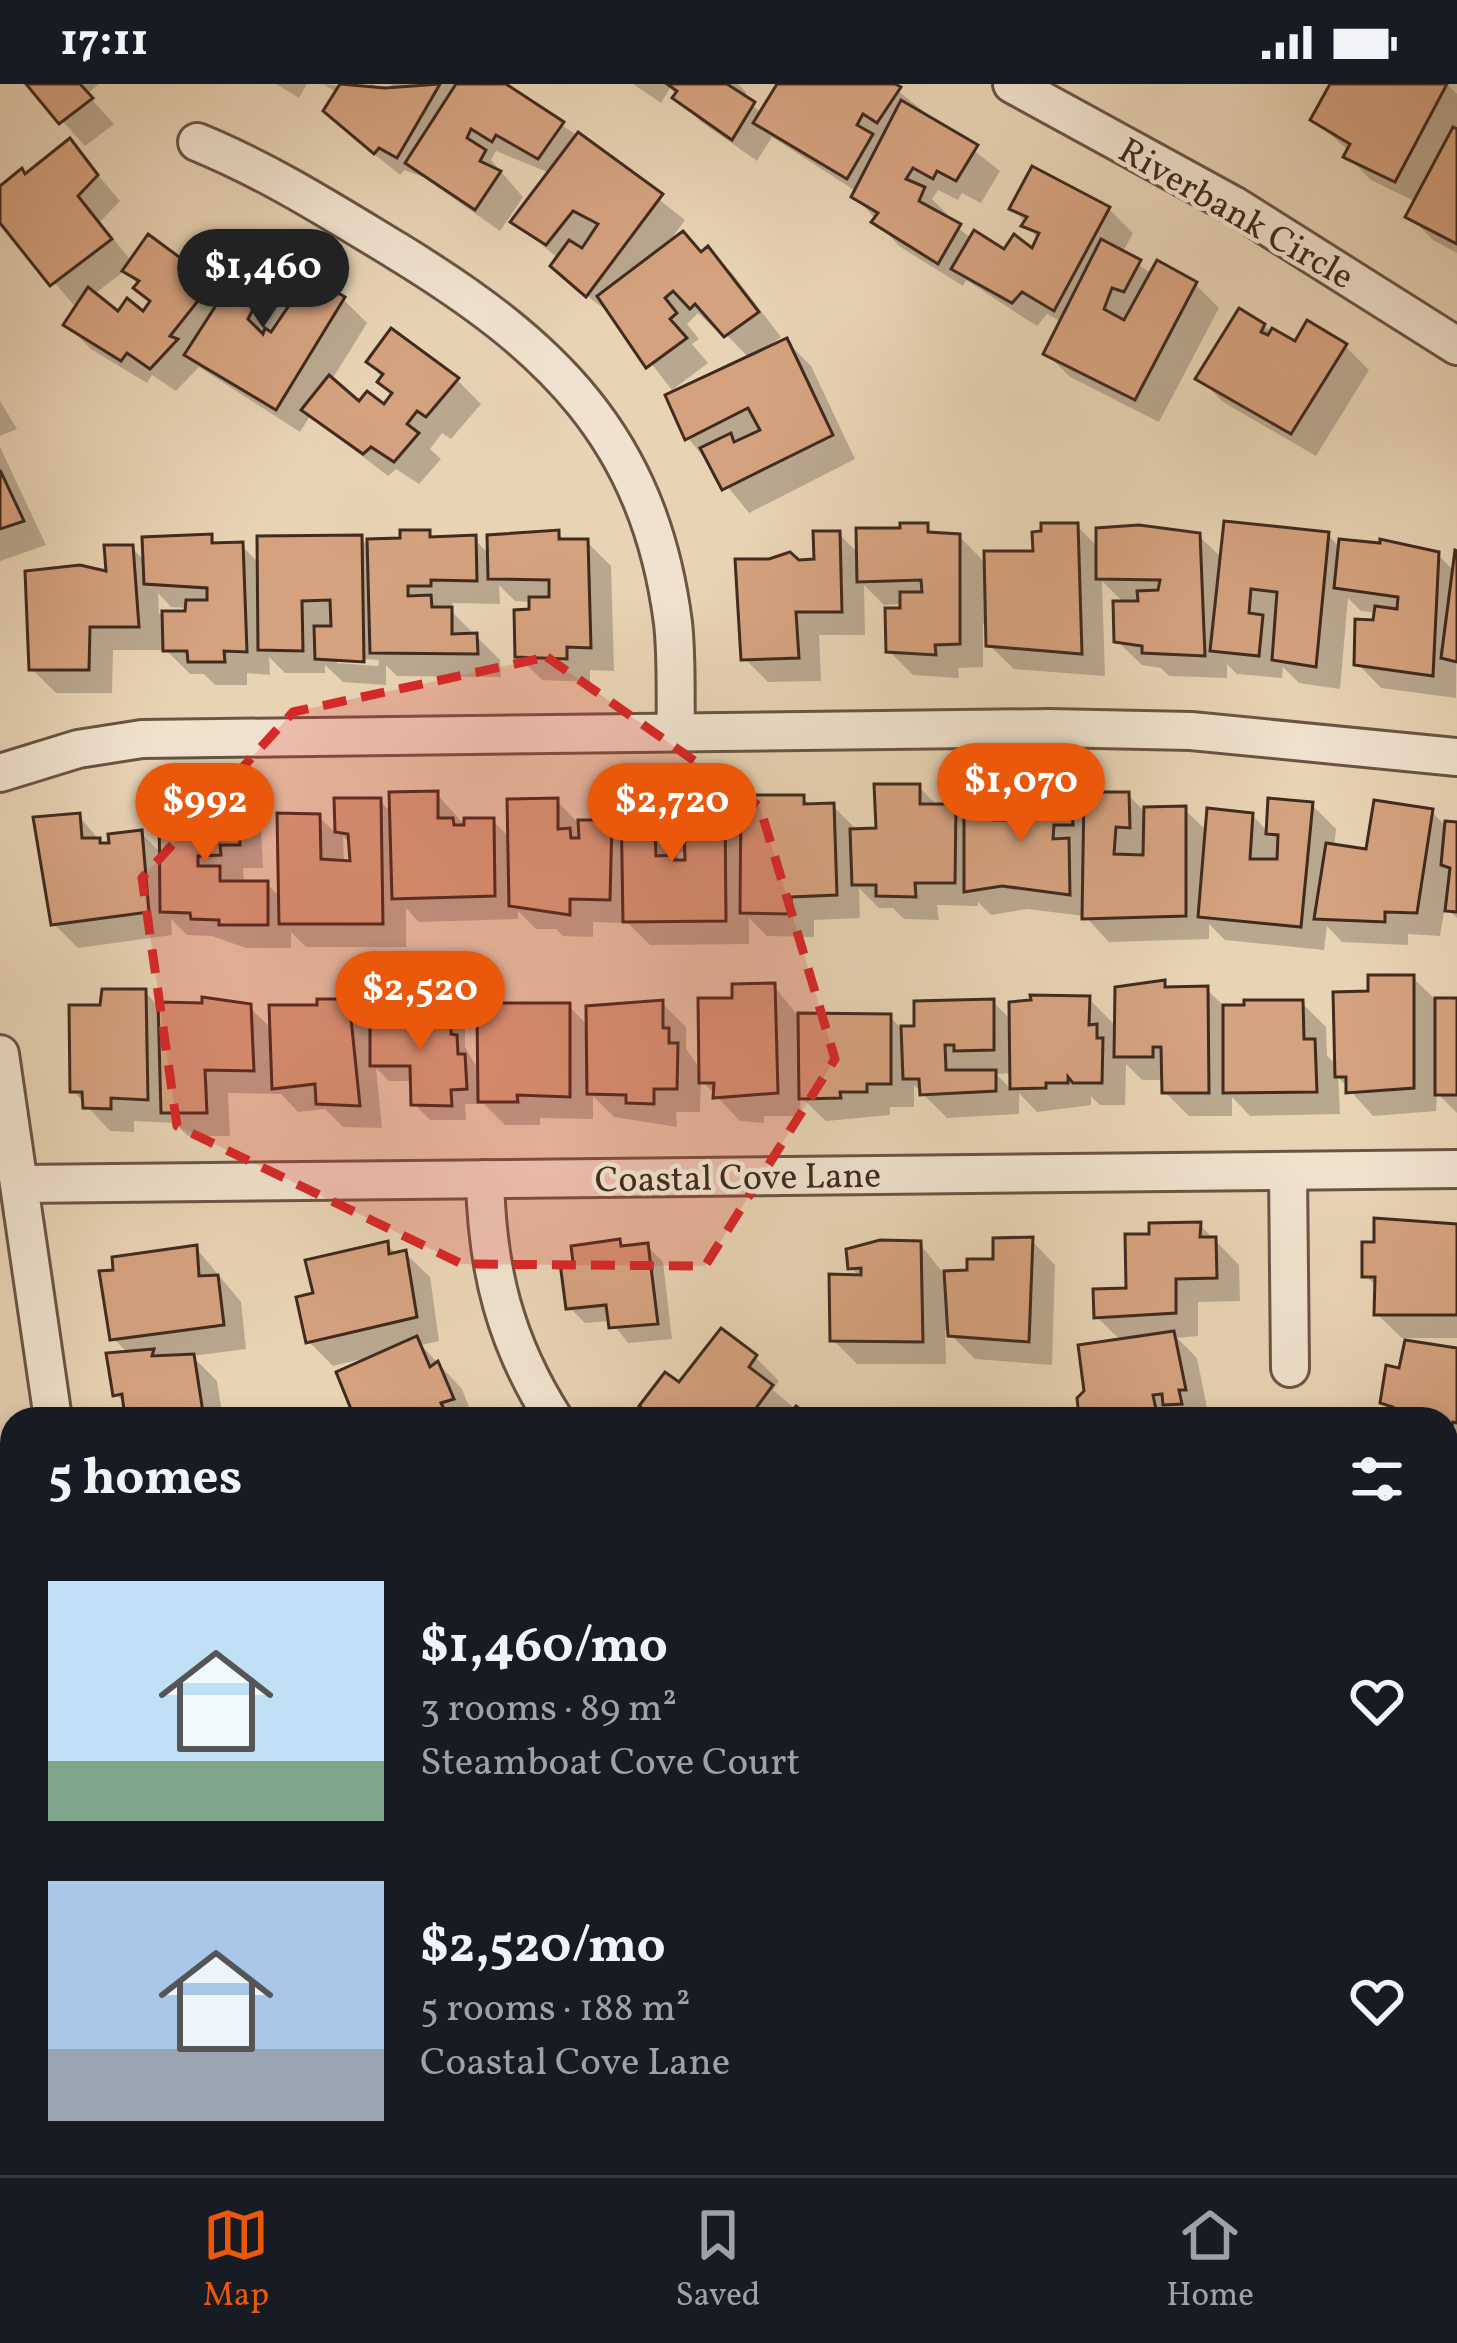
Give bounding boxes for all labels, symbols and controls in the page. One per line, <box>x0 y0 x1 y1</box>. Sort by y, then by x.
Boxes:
text: 17:11 <box>60 11 149 74</box>
street label: Riverbank Circle <box>1108 128 1362 303</box>
pin: $1,460 <box>165 229 361 331</box>
text: $1,460 <box>204 241 322 295</box>
pin: $1,070 <box>923 743 1119 845</box>
text: $1,070 <box>964 755 1078 809</box>
pin: $992 <box>134 763 276 865</box>
pin: $2,720 <box>574 763 770 865</box>
text: $992 <box>162 775 248 829</box>
text: $2,720 <box>615 775 729 829</box>
pin: $2,520 <box>322 951 518 1053</box>
text: $2,520 <box>362 963 478 1017</box>
street label: Coastal Cove Lane <box>594 1153 882 1207</box>
text: 5 homes <box>48 1444 242 1515</box>
icon: filters <box>1344 1446 1410 1512</box>
text: $1,460/mo <box>420 1612 668 1683</box>
icon: home <box>144 1629 288 1773</box>
icon: heart <box>1344 1668 1410 1734</box>
text: 3 rooms · 89 m² <box>420 1683 677 1737</box>
text: Steamboat Cove Court <box>420 1737 800 1791</box>
text: $2,520/mo <box>420 1912 666 1983</box>
icon: home <box>144 1929 288 2073</box>
icon: heart <box>1344 1968 1410 2034</box>
text: 5 rooms · 188 m² <box>420 1983 690 2037</box>
text: Coastal Cove Lane <box>420 2037 730 2091</box>
tab: Map <box>203 2202 269 2320</box>
tab: Saved <box>675 2202 760 2320</box>
tab: Home <box>1167 2202 1254 2320</box>

